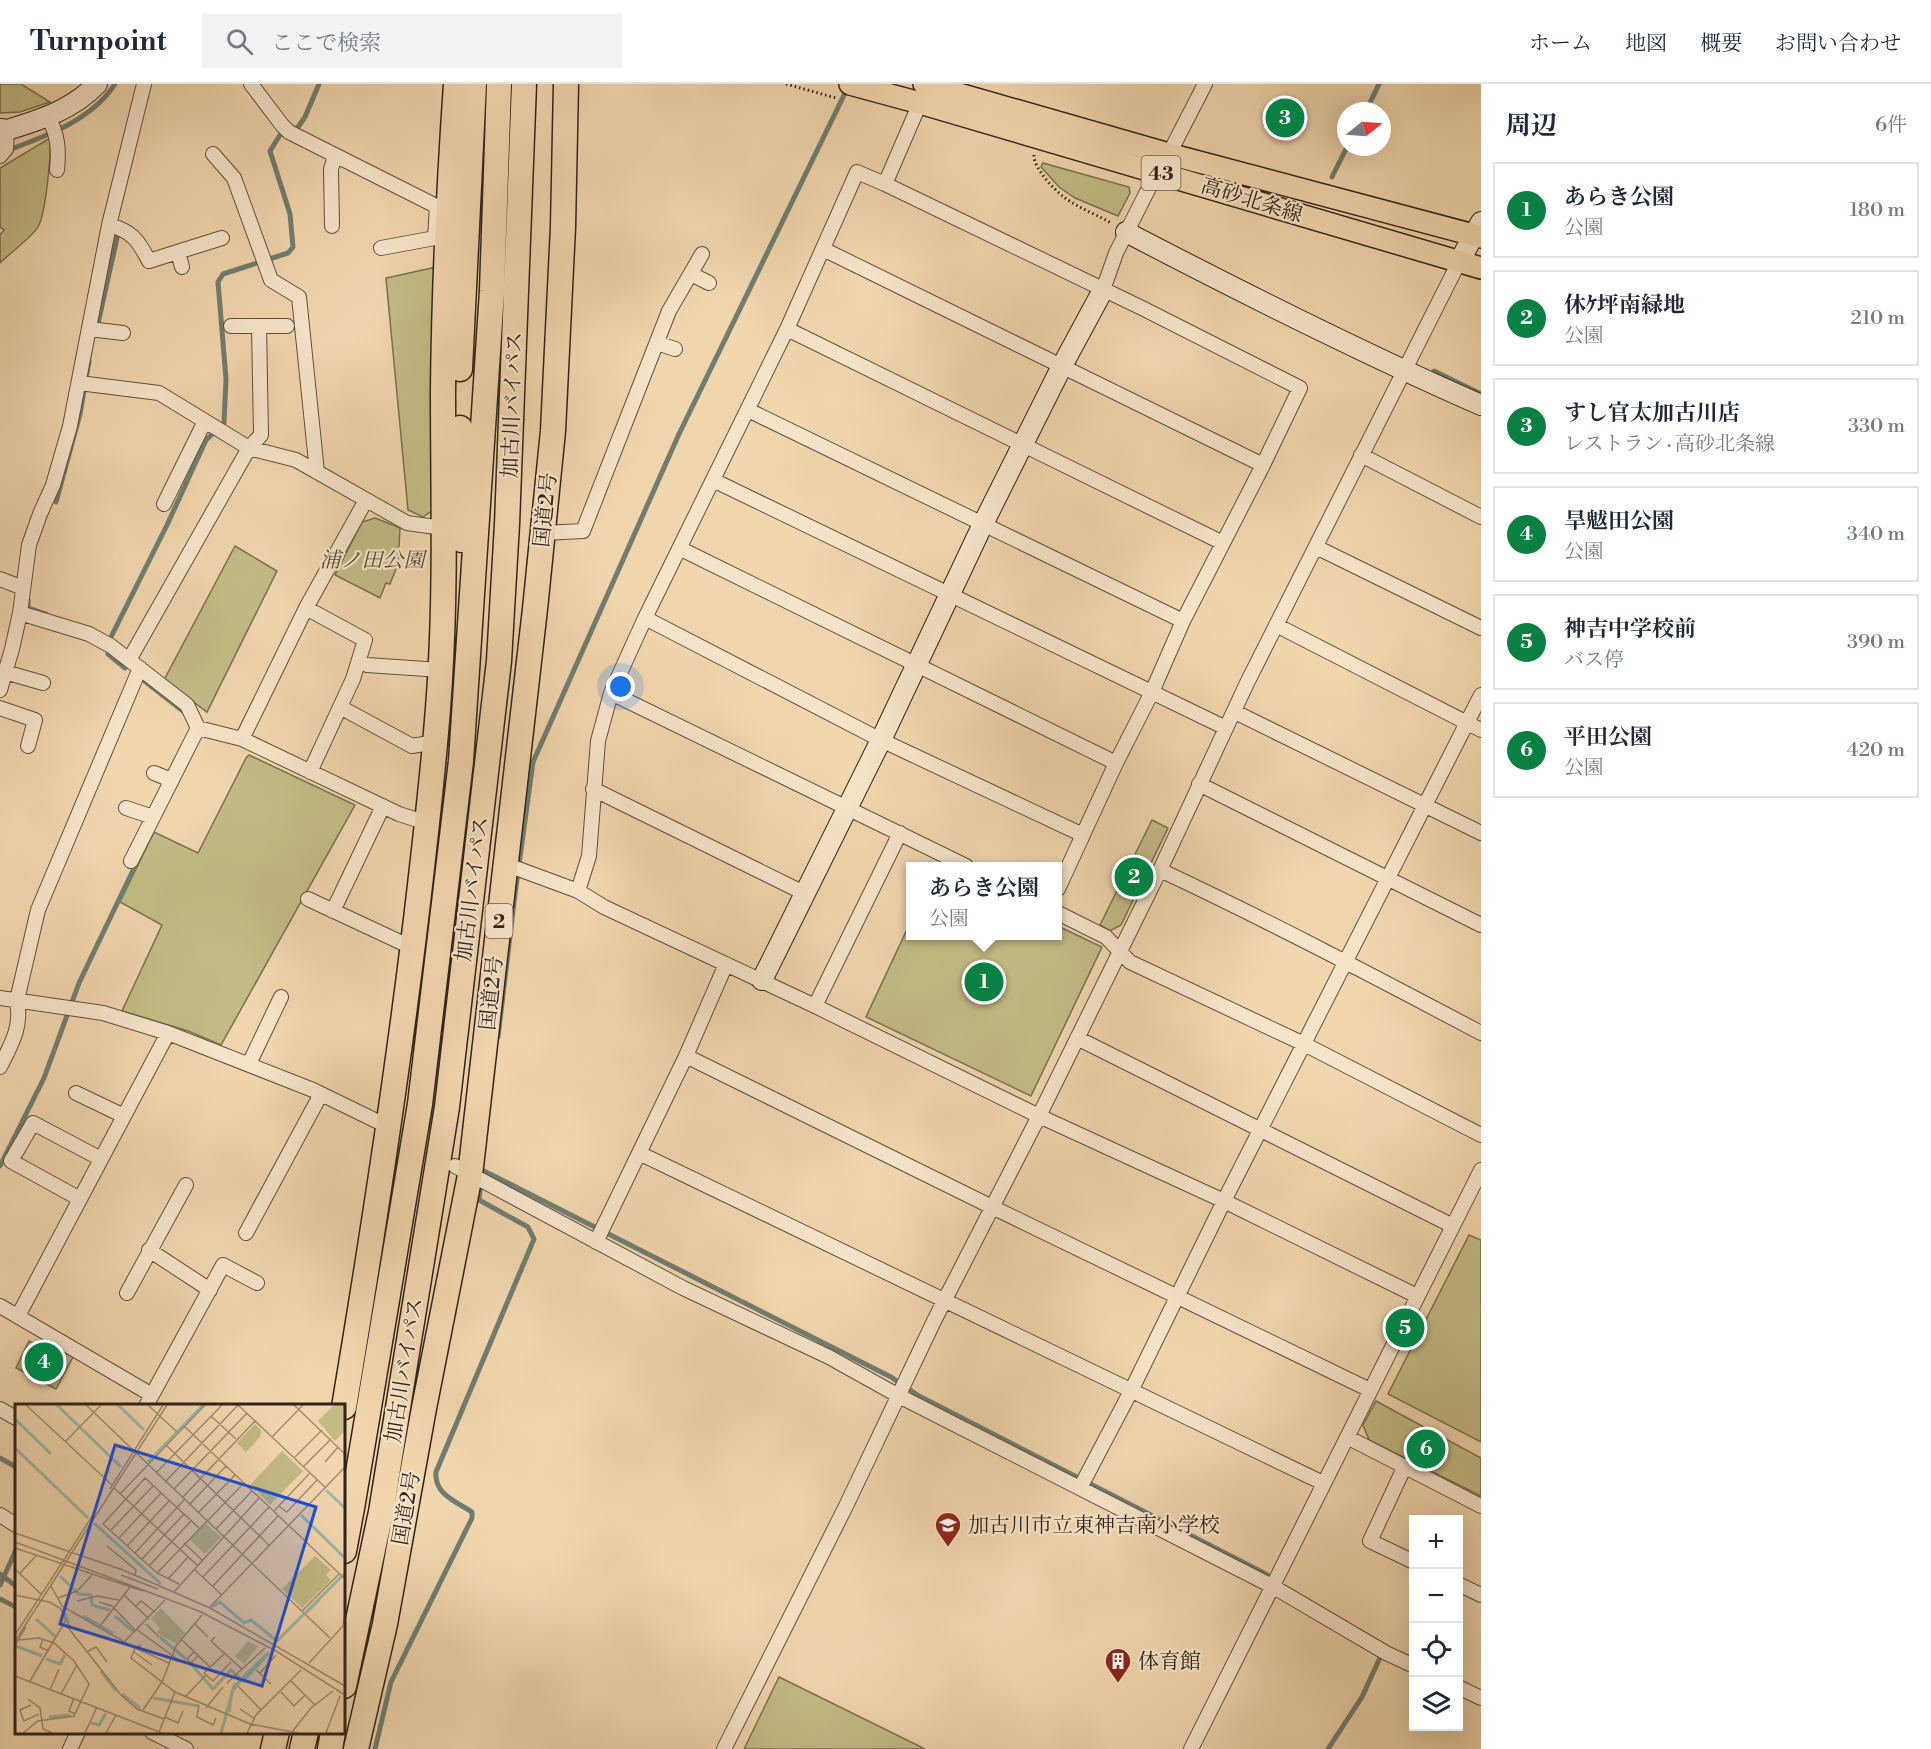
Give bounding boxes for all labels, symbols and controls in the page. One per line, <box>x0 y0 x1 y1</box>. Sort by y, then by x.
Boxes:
search box <box>202 14 622 68</box>
text: Turnpoint <box>30 24 166 59</box>
icon: search <box>223 25 256 58</box>
text: ここで検索 <box>271 30 381 57</box>
text: ホーム <box>1529 31 1592 57</box>
text: 地図 <box>1625 31 1667 57</box>
text: 概要 <box>1700 31 1742 57</box>
text: お問い合わせ <box>1775 31 1901 57</box>
pin: 3 <box>1266 96 1304 141</box>
north arrow <box>1337 102 1391 156</box>
text: 周辺 <box>1505 110 1557 142</box>
text: 6件 <box>1875 113 1907 138</box>
road number: 43 <box>1142 156 1180 190</box>
street label: 高砂北条線 <box>1198 173 1306 229</box>
text: あらき公園 <box>1564 184 1674 211</box>
text: 1 <box>1522 198 1531 223</box>
text: 180 m <box>1850 198 1905 223</box>
text: 公園 <box>1564 216 1604 241</box>
text: 休ｹ坪南緑地 <box>1564 292 1685 319</box>
text: 2 <box>1520 306 1533 331</box>
text: 210 m <box>1850 306 1905 331</box>
text: 公園 <box>1564 324 1604 349</box>
street label: 加古川バイパス <box>497 331 529 479</box>
text: すし官太加古川店 <box>1564 400 1740 427</box>
text: 3 <box>1520 414 1533 439</box>
text: 330 m <box>1848 414 1905 439</box>
text: レストラン · 高砂北条線 <box>1564 432 1775 457</box>
street label: 国道2号 <box>529 471 563 549</box>
text: 旱魃田公園 <box>1564 508 1674 535</box>
text: 4 <box>1520 522 1533 547</box>
text: 340 m <box>1847 522 1905 547</box>
text: 公園 <box>1564 540 1604 565</box>
park label: 浦ノ田公園 <box>320 548 427 574</box>
text: 神吉中学校前 <box>1564 616 1696 643</box>
text: 5 <box>1520 630 1533 655</box>
text: 390 m <box>1847 630 1905 655</box>
text: バス停 <box>1564 648 1624 673</box>
your location <box>606 672 635 701</box>
text: 平田公園 <box>1564 724 1652 751</box>
text: 6 <box>1520 738 1533 763</box>
text: 420 m <box>1847 738 1905 763</box>
text: 公園 <box>1564 756 1604 781</box>
street label: 加古川バイパス <box>451 815 495 963</box>
pin: 2 <box>1114 854 1154 900</box>
popup <box>906 862 1062 940</box>
text: あらき公園 <box>929 875 1039 902</box>
road number: 2 <box>486 904 512 938</box>
text: 公園 <box>929 907 969 932</box>
street label: 国道2号 <box>475 954 509 1032</box>
pin: 1 <box>964 960 1004 1004</box>
street label: 加古川バイパス <box>381 1296 429 1445</box>
pin: 5 <box>1386 1306 1424 1350</box>
pin: 4 <box>24 1340 63 1384</box>
inset map <box>15 1404 345 1734</box>
pin: 6 <box>1406 1426 1446 1472</box>
street label: 国道2号 <box>388 1469 426 1547</box>
school or university icon: 加古川市立東神吉南小学校 <box>933 1510 963 1548</box>
place label: 加古川市立東神吉南小学校 <box>968 1513 1220 1539</box>
map controls <box>1409 1515 1463 1731</box>
button: + <box>1409 1515 1463 1569</box>
button: − <box>1409 1569 1463 1623</box>
button: locate <box>1409 1623 1463 1677</box>
building icon: 体育館 <box>1103 1646 1133 1684</box>
place label: 体育館 <box>1138 1649 1201 1675</box>
button: layers <box>1409 1677 1463 1731</box>

